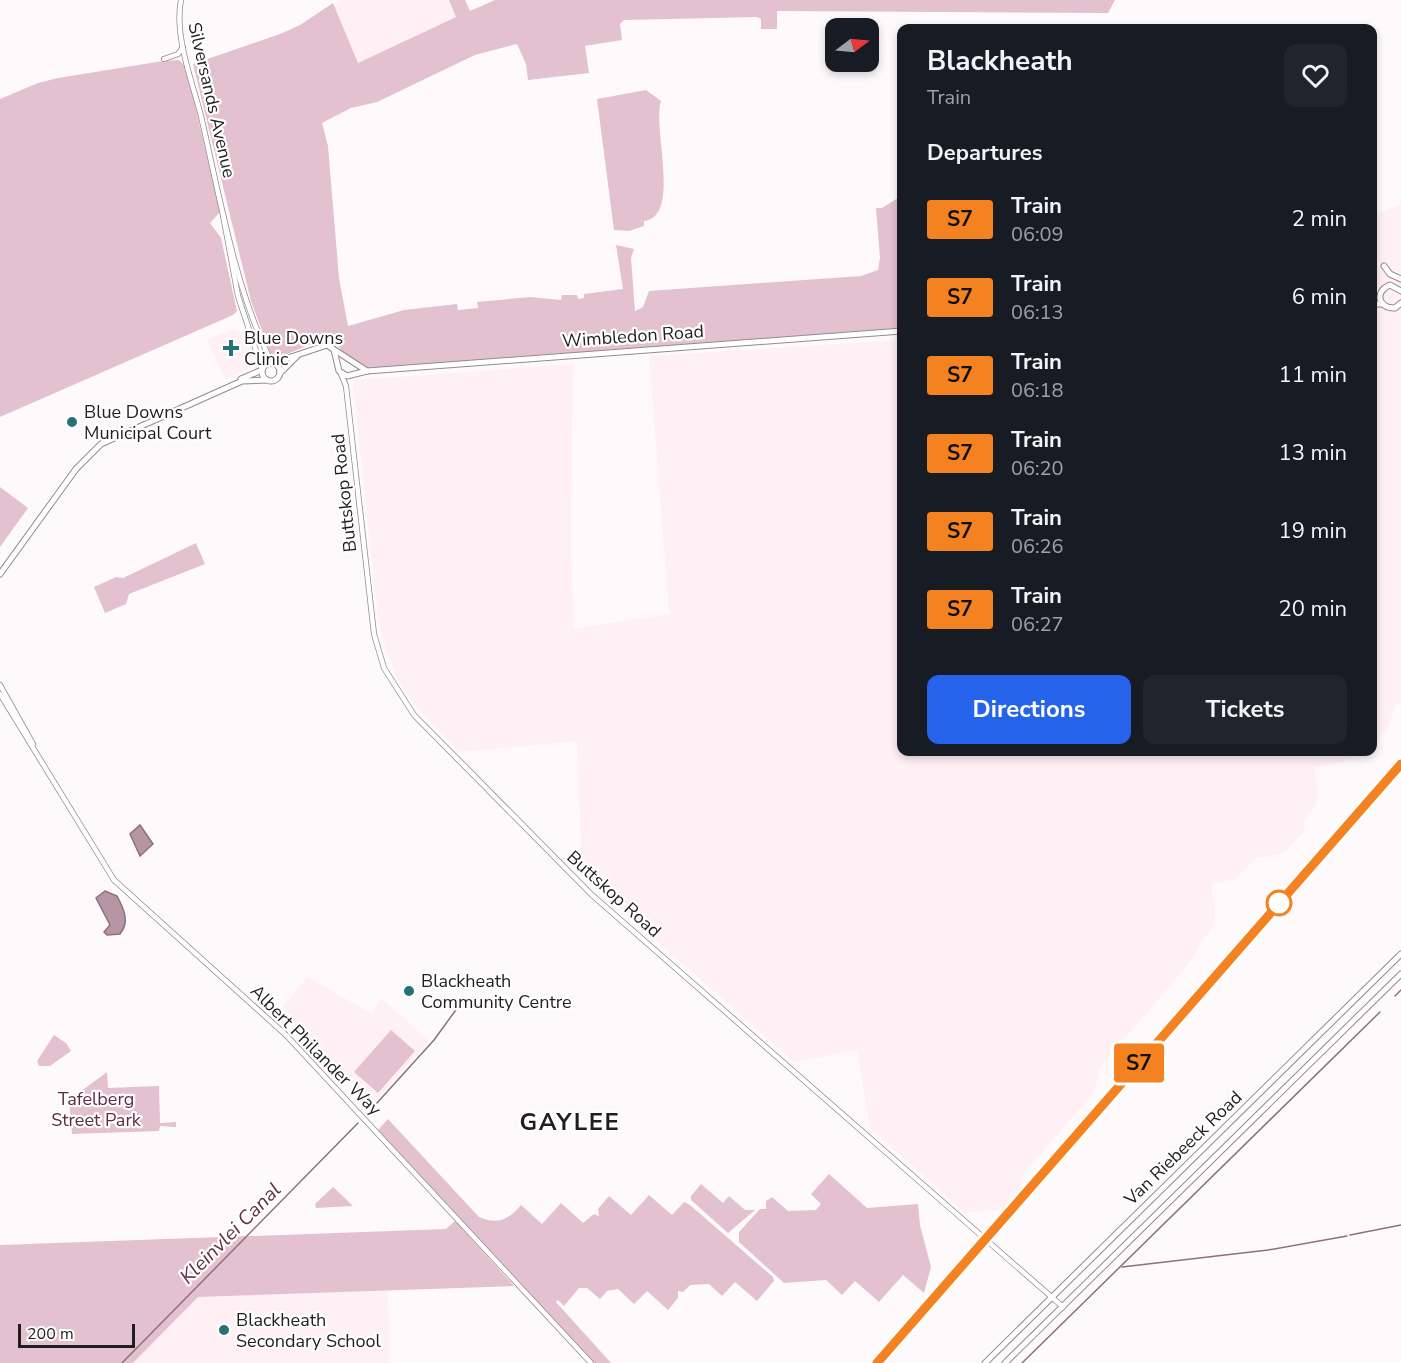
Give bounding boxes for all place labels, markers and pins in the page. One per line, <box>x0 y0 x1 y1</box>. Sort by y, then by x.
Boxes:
place label: Blue Downs Clinic <box>244 326 343 371</box>
marker: Blue Downs Clinic <box>222 339 240 357</box>
place label: Blue Downs Municipal Court <box>84 400 212 445</box>
marker: Blue Downs Municipal Court <box>65 415 79 429</box>
unlabelled marker <box>1266 890 1292 916</box>
place label: Blackheath Community Centre <box>421 969 572 1014</box>
marker: Blackheath Community Centre <box>402 984 416 998</box>
place label: Blackheath Secondary School <box>236 1308 382 1353</box>
marker: Blackheath Secondary School <box>217 1323 231 1337</box>

